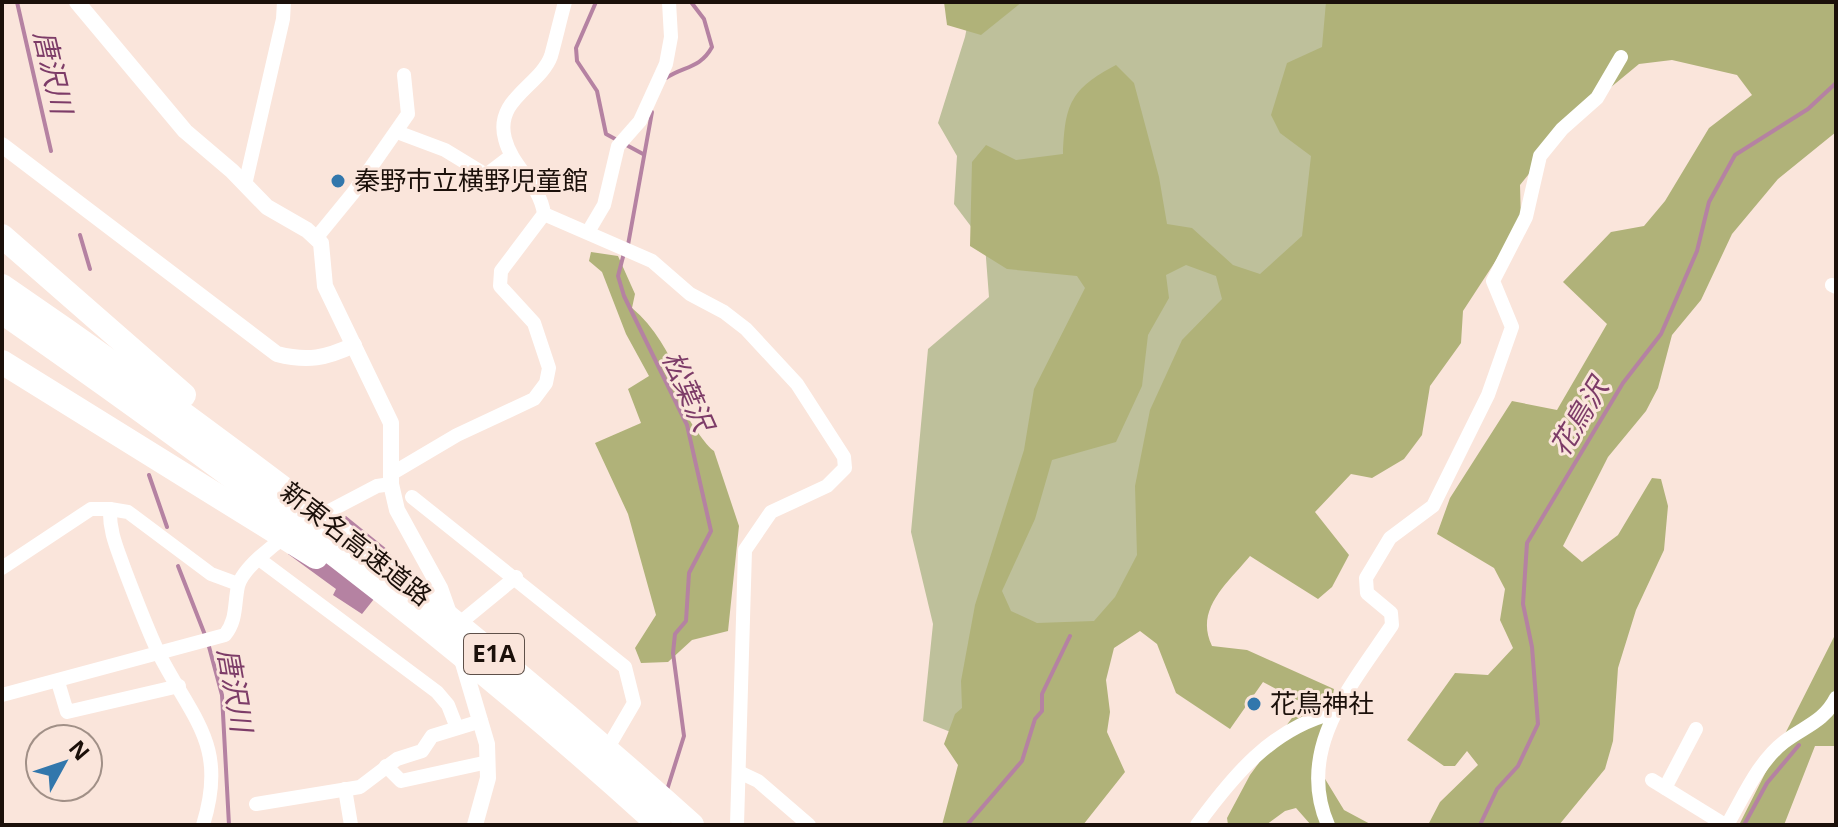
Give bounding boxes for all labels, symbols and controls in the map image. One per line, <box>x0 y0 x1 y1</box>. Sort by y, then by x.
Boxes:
water label: 唐沢川 <box>26 27 83 120</box>
place label: 秦野市立横野児童館 <box>354 162 588 198</box>
marker: 秦野市立横野児童館 <box>329 172 347 190</box>
water label: 松葉沢 <box>654 344 725 440</box>
water label: 花鳥沢 <box>1540 367 1618 462</box>
street label: 新東名高速道路 <box>274 473 439 613</box>
road number: E1A <box>464 634 524 674</box>
water label: 唐沢川 <box>210 645 263 737</box>
place label: 花鳥神社 <box>1270 685 1374 721</box>
marker: 花鳥神社 <box>1245 695 1263 713</box>
north arrow <box>24 723 104 803</box>
text: N <box>63 733 97 766</box>

